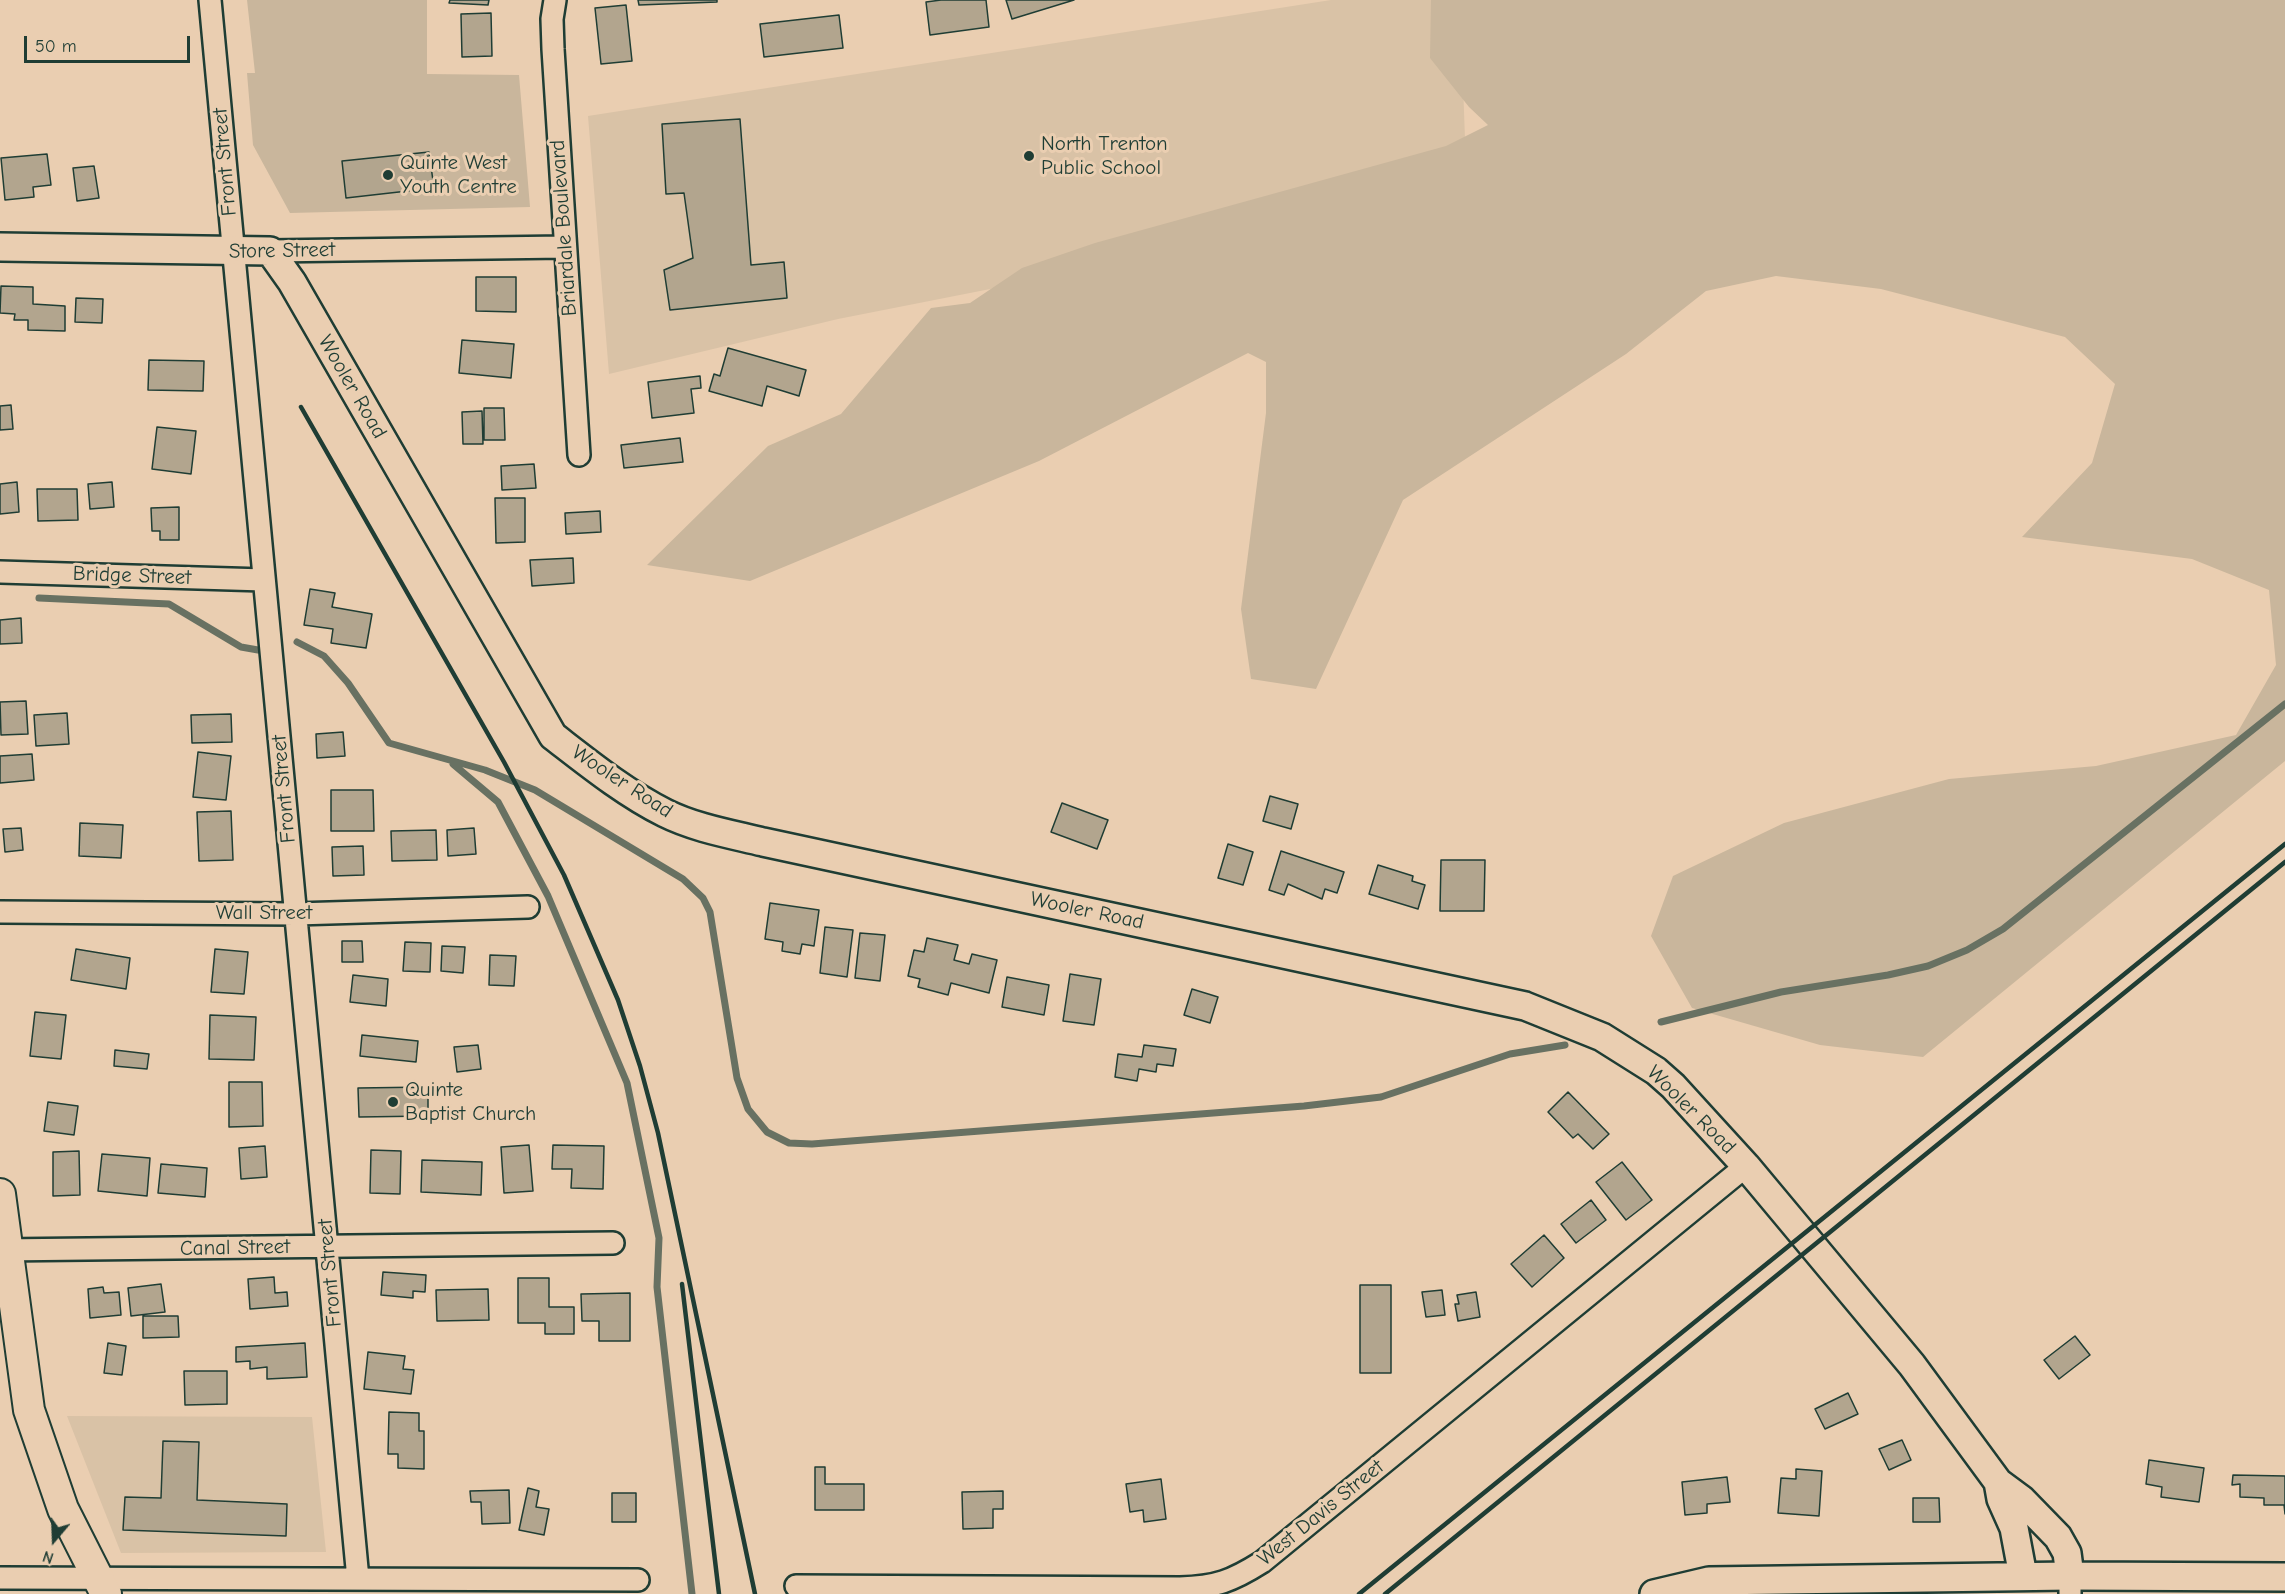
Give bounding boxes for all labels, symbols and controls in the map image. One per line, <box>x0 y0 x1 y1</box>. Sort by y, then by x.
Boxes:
scale bar <box>27 24 194 62</box>
text: 50 m <box>35 36 77 57</box>
street label: Front Street <box>208 107 242 217</box>
place label: North Trenton Public School <box>1041 131 1168 181</box>
street label: Briardale Boulevard <box>545 139 583 317</box>
marker: North Trenton Public School <box>1022 149 1036 163</box>
place label: Quinte West Youth Centre <box>400 150 517 200</box>
marker: Quinte West Youth Centre <box>381 168 395 182</box>
street label: Store Street <box>229 237 335 265</box>
street label: Wooler Road <box>312 331 392 443</box>
street label: Bridge Street <box>72 561 192 591</box>
street label: Front Street <box>267 734 301 844</box>
street label: Wooler Road <box>567 740 677 824</box>
street label: Wooler Road <box>1028 887 1146 935</box>
street label: Wall Street <box>216 900 312 926</box>
street label: Wooler Road <box>1641 1060 1741 1160</box>
place label: Quinte Baptist Church <box>405 1077 536 1127</box>
marker: Quinte Baptist Church <box>386 1095 400 1109</box>
street label: Front Street <box>313 1218 347 1328</box>
street label: Canal Street <box>180 1234 290 1262</box>
street label: West Davis Street <box>1253 1454 1389 1572</box>
north arrow <box>24 1510 84 1570</box>
text: N <box>40 1547 56 1567</box>

